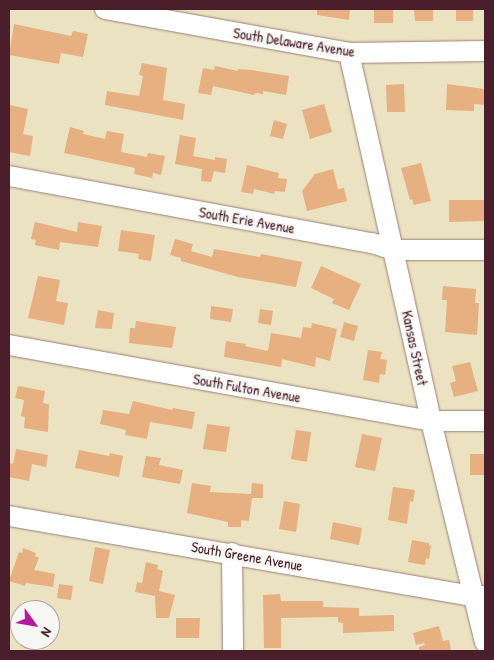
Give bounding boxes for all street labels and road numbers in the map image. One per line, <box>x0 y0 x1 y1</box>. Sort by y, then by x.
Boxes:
street label: South Delaware Avenue <box>232 24 356 60</box>
street label: South Erie Avenue <box>198 203 296 237</box>
street label: Kansas Street <box>398 309 432 387</box>
street label: South Fulton Avenue <box>192 370 302 406</box>
street label: South Greene Avenue <box>190 537 304 575</box>

